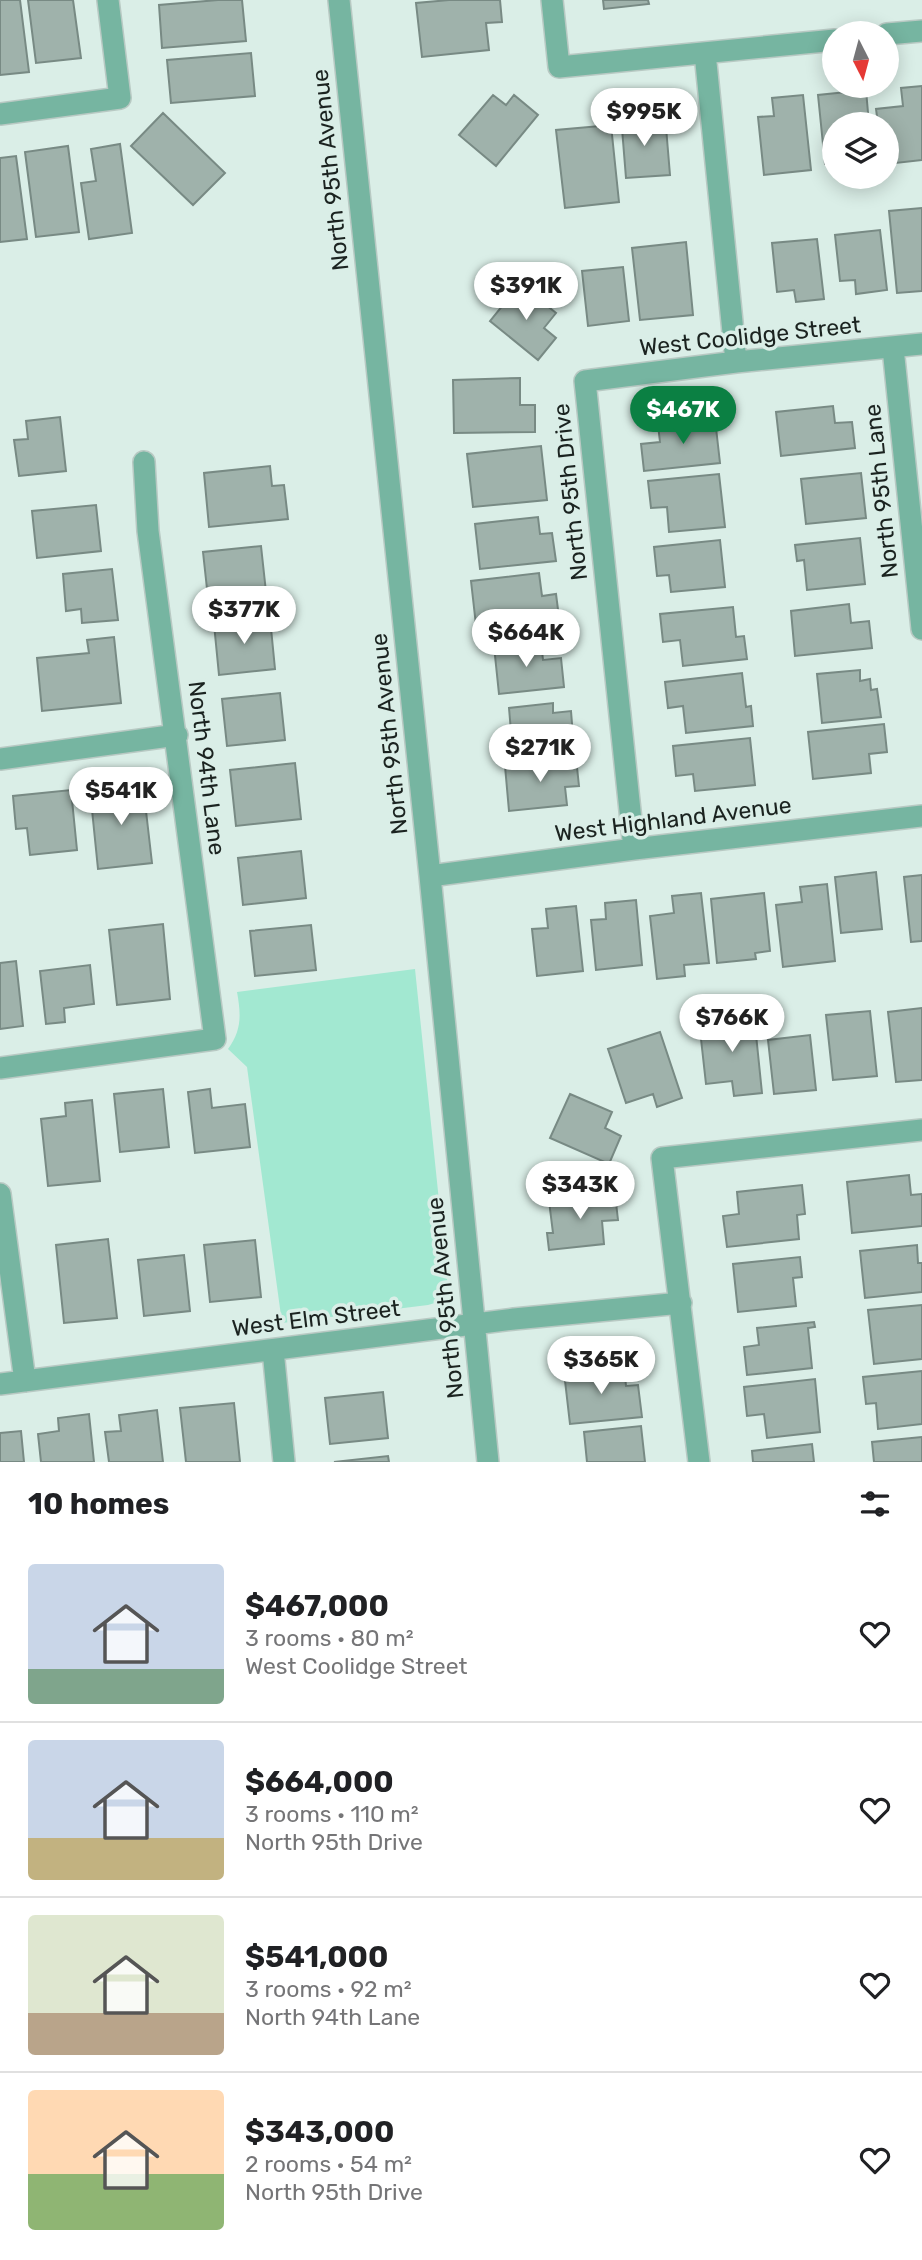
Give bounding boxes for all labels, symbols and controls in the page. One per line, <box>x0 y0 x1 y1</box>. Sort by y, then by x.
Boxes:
north arrow <box>822 21 900 98</box>
map controls <box>822 21 899 189</box>
street label: North 95th Avenue <box>305 68 355 272</box>
pin: $995K <box>595 88 693 148</box>
text: $995K <box>607 97 681 125</box>
button: layers <box>822 112 899 189</box>
pin: $391K <box>477 262 575 322</box>
text: $391K <box>490 271 562 299</box>
street label: West Coolidge Street <box>638 310 862 362</box>
pin: $467K <box>634 386 732 446</box>
text: $467K <box>646 395 720 423</box>
street label: North 95th Drive <box>547 402 593 582</box>
street label: North 95th Lane <box>858 403 904 579</box>
pin: $377K <box>195 586 293 646</box>
text: $377K <box>208 595 280 623</box>
pin: $664K <box>477 610 575 669</box>
text: $664K <box>488 618 564 646</box>
street label: North 95th Avenue <box>364 632 414 836</box>
street label: North 94th Lane <box>182 679 232 857</box>
pin: $271K <box>491 724 589 784</box>
text: $271K <box>505 733 575 761</box>
pin: $541K <box>72 768 170 827</box>
text: $541K <box>85 776 157 804</box>
street label: West Highland Avenue <box>553 791 793 847</box>
pin: $766K <box>683 995 781 1054</box>
text: $766K <box>695 1003 769 1031</box>
pin: $343K <box>531 1162 629 1221</box>
text: $343K <box>542 1170 618 1198</box>
street label: North 95th Avenue <box>420 1196 470 1400</box>
street label: West Elm Street <box>230 1294 402 1342</box>
pin: $365K <box>552 1336 650 1396</box>
text: $365K <box>563 1345 639 1373</box>
icon: filters <box>856 1485 894 1523</box>
text: 10 homes <box>28 1486 169 1522</box>
text: $467,000 <box>245 1588 389 1624</box>
icon: home <box>84 1592 168 1676</box>
icon: heart <box>856 1615 894 1653</box>
text: 3 rooms · 80 m² <box>245 1624 414 1652</box>
text: West Coolidge Street <box>245 1652 467 1680</box>
text: $664,000 <box>245 1764 394 1800</box>
icon: home <box>84 1768 168 1852</box>
icon: heart <box>856 1791 894 1829</box>
text: 3 rooms · 110 m² <box>245 1800 419 1828</box>
text: North 95th Drive <box>245 1828 423 1856</box>
text: $541,000 <box>245 1939 388 1975</box>
icon: home <box>84 1943 168 2027</box>
icon: heart <box>856 1966 894 2004</box>
text: 3 rooms · 92 m² <box>245 1975 411 2003</box>
text: North 94th Lane <box>245 2003 420 2031</box>
text: $343,000 <box>245 2114 394 2150</box>
icon: home <box>84 2118 168 2202</box>
icon: heart <box>856 2141 894 2179</box>
text: 2 rooms · 54 m² <box>245 2150 412 2178</box>
text: North 95th Drive <box>245 2178 423 2206</box>

